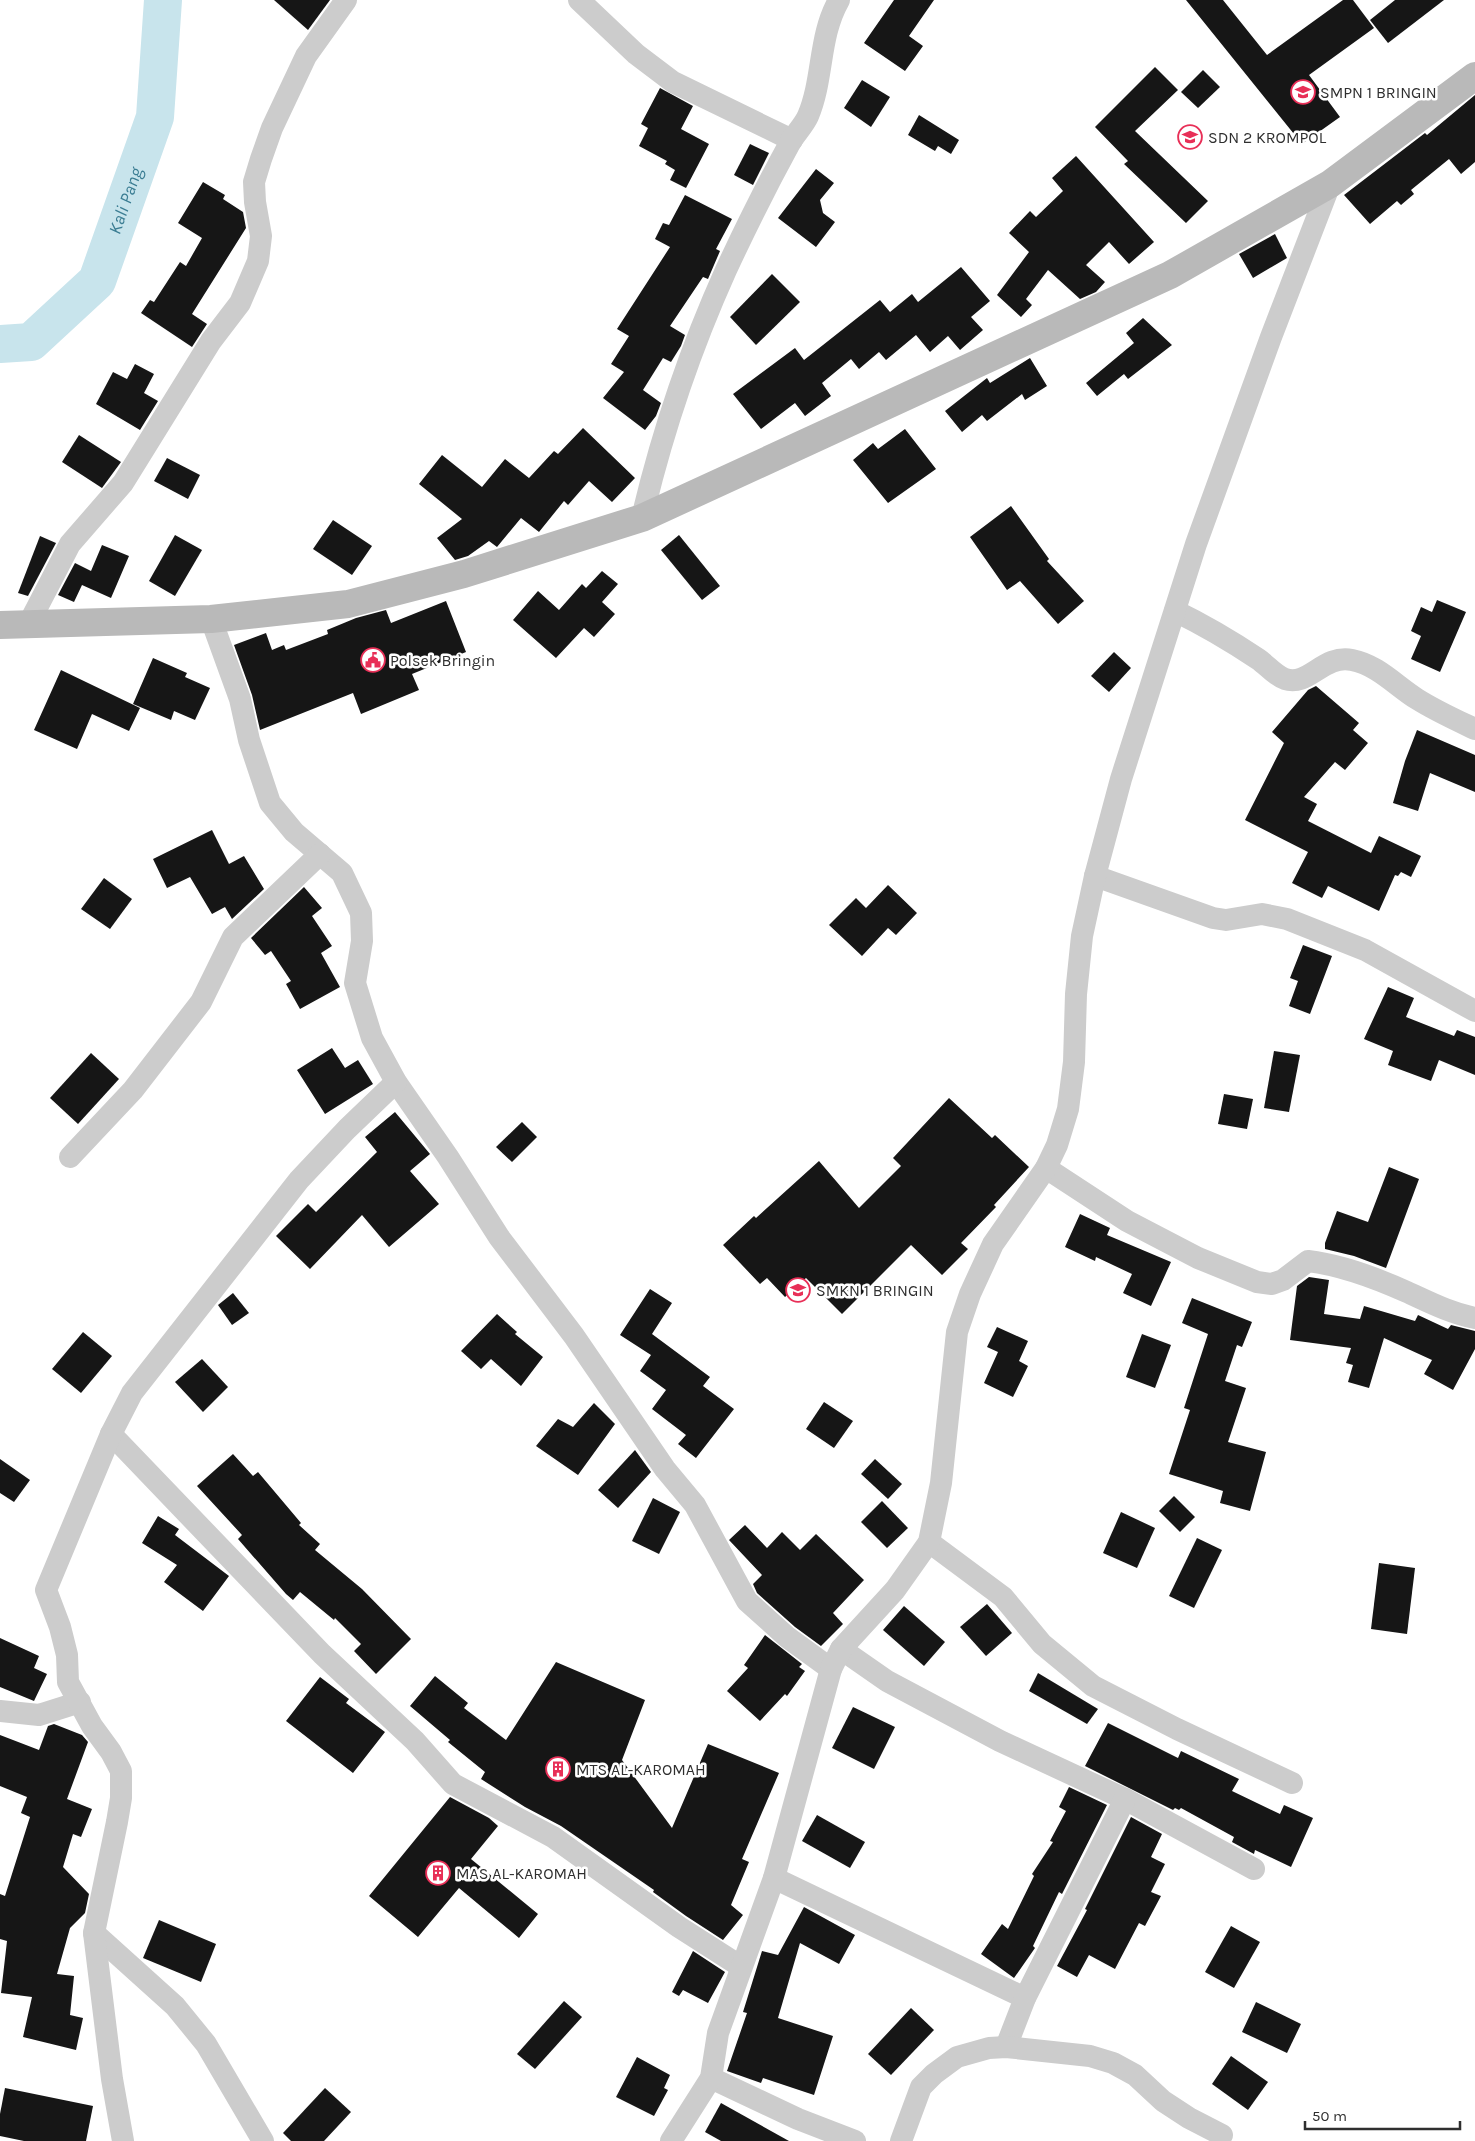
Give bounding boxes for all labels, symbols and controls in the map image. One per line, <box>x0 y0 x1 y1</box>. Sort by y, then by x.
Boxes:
school or university icon: SMPN 1 BRINGIN <box>1290 79 1316 105</box>
place label: SMPN 1 BRINGIN <box>1320 83 1437 102</box>
school or university icon: SDN 2 KROMPOL <box>1177 124 1203 150</box>
place label: SDN 2 KROMPOL <box>1208 128 1327 147</box>
water label: Kali Pang <box>103 164 148 237</box>
public building icon: Polsek Bringin <box>360 647 386 673</box>
place label: Polsek Bringin <box>390 651 495 670</box>
school or university icon: SMKN 1 BRINGIN <box>785 1277 811 1303</box>
place label: SMKN 1 BRINGIN <box>816 1281 934 1300</box>
building icon: MTS AL-KAROMAH <box>545 1756 571 1782</box>
place label: MTS AL-KAROMAH <box>576 1760 706 1779</box>
building icon: MAS AL-KAROMAH <box>425 1860 451 1886</box>
place label: MAS AL-KAROMAH <box>456 1864 587 1883</box>
scale bar <box>1305 2098 1460 2130</box>
text: 50 m <box>1312 2107 1347 2125</box>

